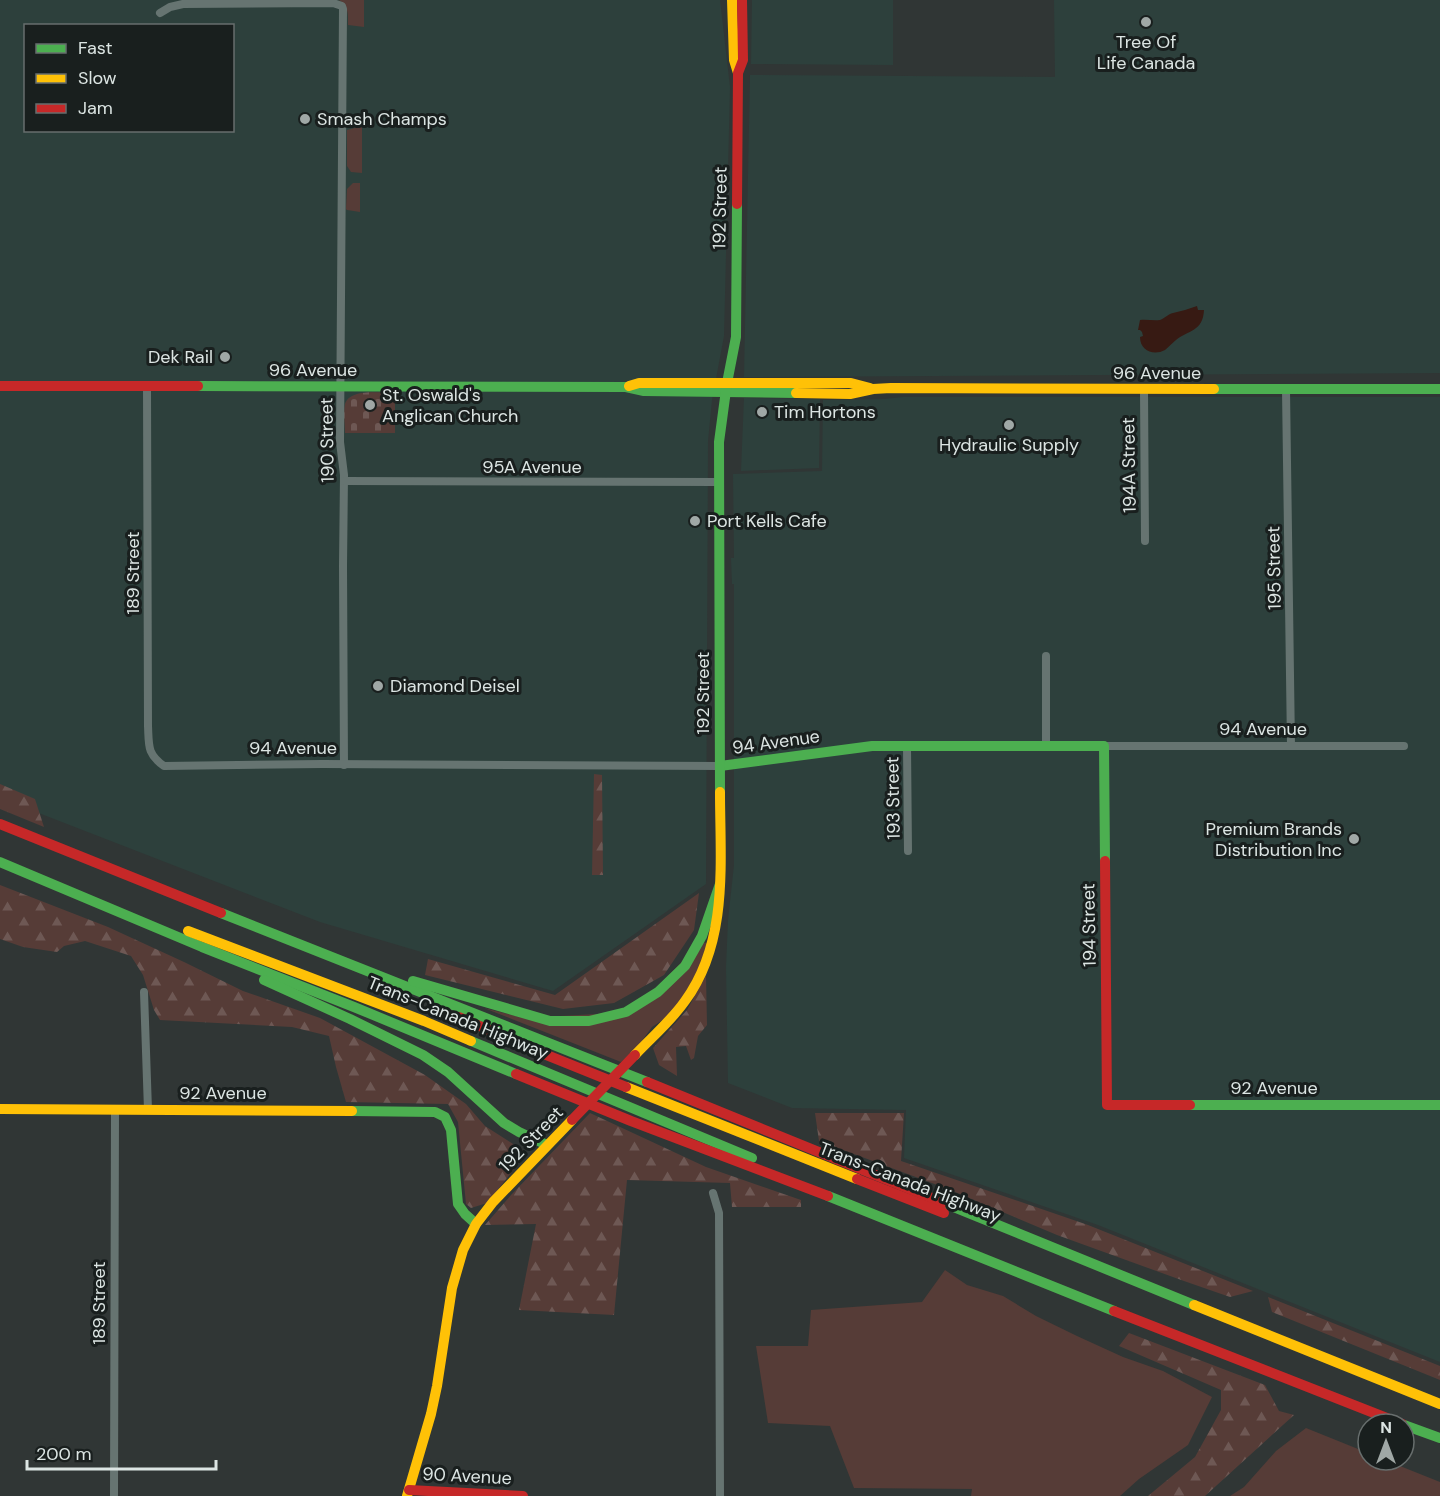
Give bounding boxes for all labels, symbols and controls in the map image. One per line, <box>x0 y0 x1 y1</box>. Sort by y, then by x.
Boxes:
marker: Tree Of Life Canada <box>1139 15 1153 29</box>
legend <box>24 24 234 132</box>
place label: Tree Of Life Canada <box>1097 30 1195 75</box>
text: Fast <box>78 36 113 60</box>
text: Slow <box>78 66 117 90</box>
text: Jam <box>78 96 113 120</box>
place label: Smash Champs <box>317 107 447 131</box>
marker: Smash Champs <box>298 112 312 126</box>
street label: 192 Street <box>707 166 733 250</box>
place label: Dek Rail <box>148 345 213 369</box>
marker: Dek Rail <box>218 350 232 364</box>
street label: 96 Avenue <box>269 358 357 382</box>
street label: 96 Avenue <box>1113 361 1201 385</box>
place label: St. Oswald's Anglican Church <box>382 383 518 428</box>
street label: 190 Street <box>314 397 340 483</box>
marker: St. Oswald's Anglican Church <box>363 398 377 412</box>
place label: Tim Hortons <box>774 400 876 424</box>
marker: Tim Hortons <box>755 405 769 419</box>
street label: 194A Street <box>1116 417 1142 513</box>
marker: Hydraulic Supply <box>1002 418 1016 432</box>
place label: Hydraulic Supply <box>939 433 1079 457</box>
street label: 95A Avenue <box>482 455 582 479</box>
place label: Port Kells Cafe <box>707 509 827 533</box>
marker: Port Kells Cafe <box>688 514 702 528</box>
street label: 195 Street <box>1261 526 1287 610</box>
street label: 189 Street <box>121 531 145 615</box>
street label: 192 Street <box>691 652 715 734</box>
place label: Diamond Deisel <box>390 674 520 698</box>
marker: Diamond Deisel <box>371 679 385 693</box>
street label: 94 Avenue <box>1219 717 1307 741</box>
street label: 94 Avenue <box>731 724 821 760</box>
street label: 94 Avenue <box>249 736 337 760</box>
street label: 193 Street <box>880 756 906 840</box>
place label: Premium Brands Distribution Inc <box>1206 817 1342 862</box>
marker: Premium Brands Distribution Inc <box>1347 832 1361 846</box>
street label: 194 Street <box>1076 883 1102 967</box>
street label: Trans-Canada Highway <box>364 971 552 1065</box>
street label: 92 Avenue <box>1230 1076 1318 1100</box>
street label: 92 Avenue <box>179 1081 267 1105</box>
street label: 192 Street <box>494 1101 568 1177</box>
street label: Trans-Canada Highway <box>815 1136 1005 1228</box>
street label: 189 Street <box>87 1261 111 1345</box>
north arrow <box>1356 1412 1416 1472</box>
text: N <box>1380 1417 1392 1438</box>
scale bar <box>27 1433 216 1471</box>
text: 200 m <box>36 1442 92 1466</box>
street label: 90 Avenue <box>422 1462 512 1490</box>

